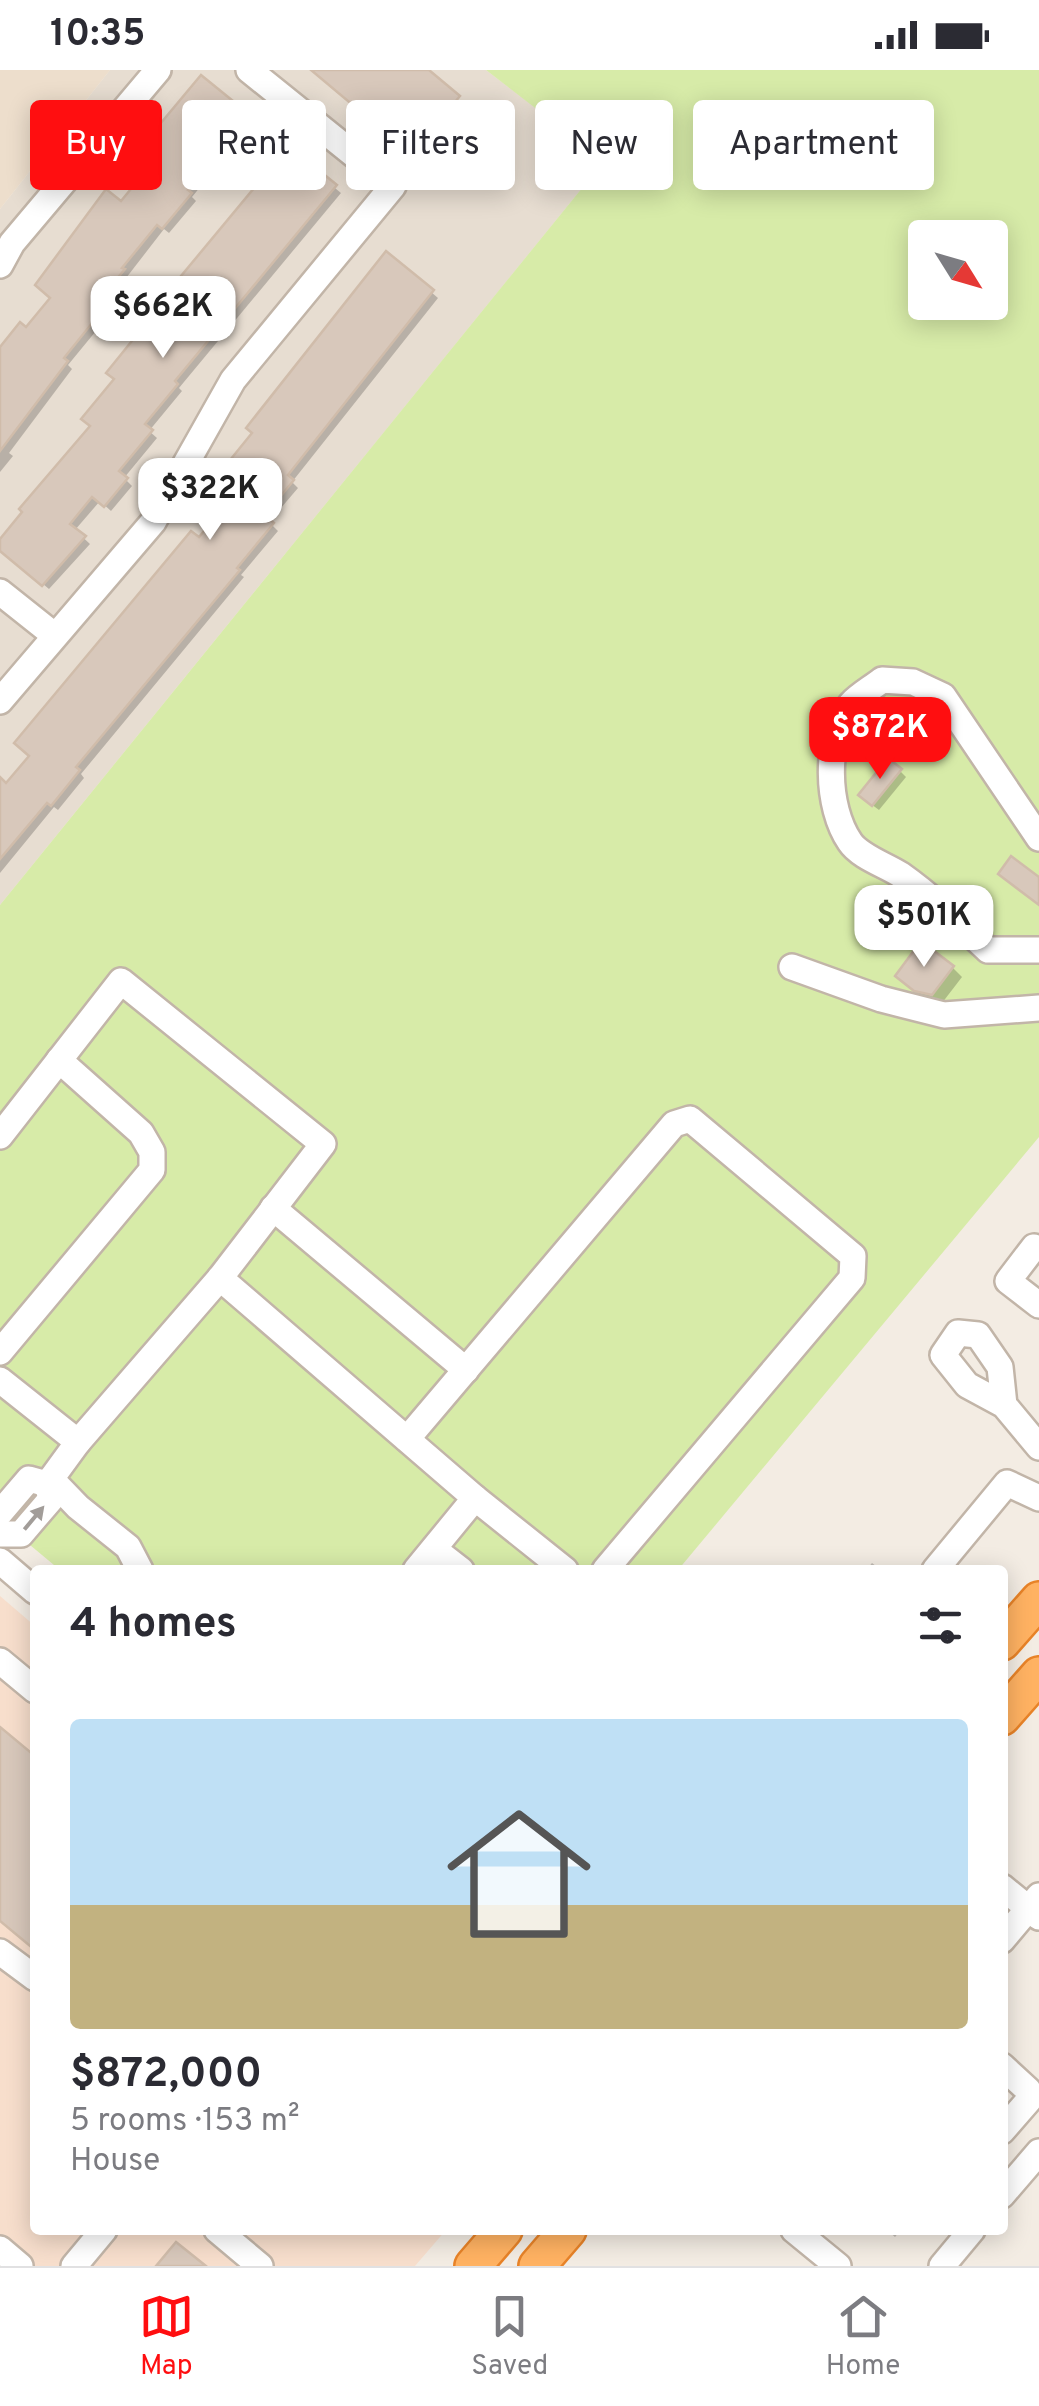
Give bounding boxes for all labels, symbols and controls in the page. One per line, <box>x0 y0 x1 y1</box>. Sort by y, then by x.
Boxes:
text: 10:35 <box>50 11 145 60</box>
chip: Buy <box>30 100 162 190</box>
chip: Rent <box>182 100 326 190</box>
chip: Filters <box>346 100 515 190</box>
chip: New <box>535 100 673 190</box>
chip: Apartment <box>693 100 934 190</box>
north arrow <box>908 220 1008 320</box>
map controls <box>908 220 1008 320</box>
pin: $662K <box>93 276 233 361</box>
text: $662K <box>113 288 213 328</box>
pin: $322K <box>140 458 280 543</box>
text: $322K <box>160 470 260 510</box>
pin: $872K <box>810 697 950 782</box>
text: $872K <box>831 709 929 749</box>
pin: $501K <box>854 885 994 970</box>
text: $501K <box>876 897 972 937</box>
one-way arrow <box>23 1506 44 1531</box>
icon: filters <box>913 1598 968 1653</box>
text: 4 homes <box>70 1599 237 1652</box>
icon: home <box>429 1784 609 1964</box>
text: $872,000 <box>70 2049 262 2102</box>
text: 5 rooms · 153 m² <box>70 2102 300 2142</box>
text: House <box>70 2142 160 2182</box>
tab: Map <box>139 2289 194 2385</box>
tab: Saved <box>471 2289 548 2385</box>
tab: Home <box>826 2289 900 2385</box>

